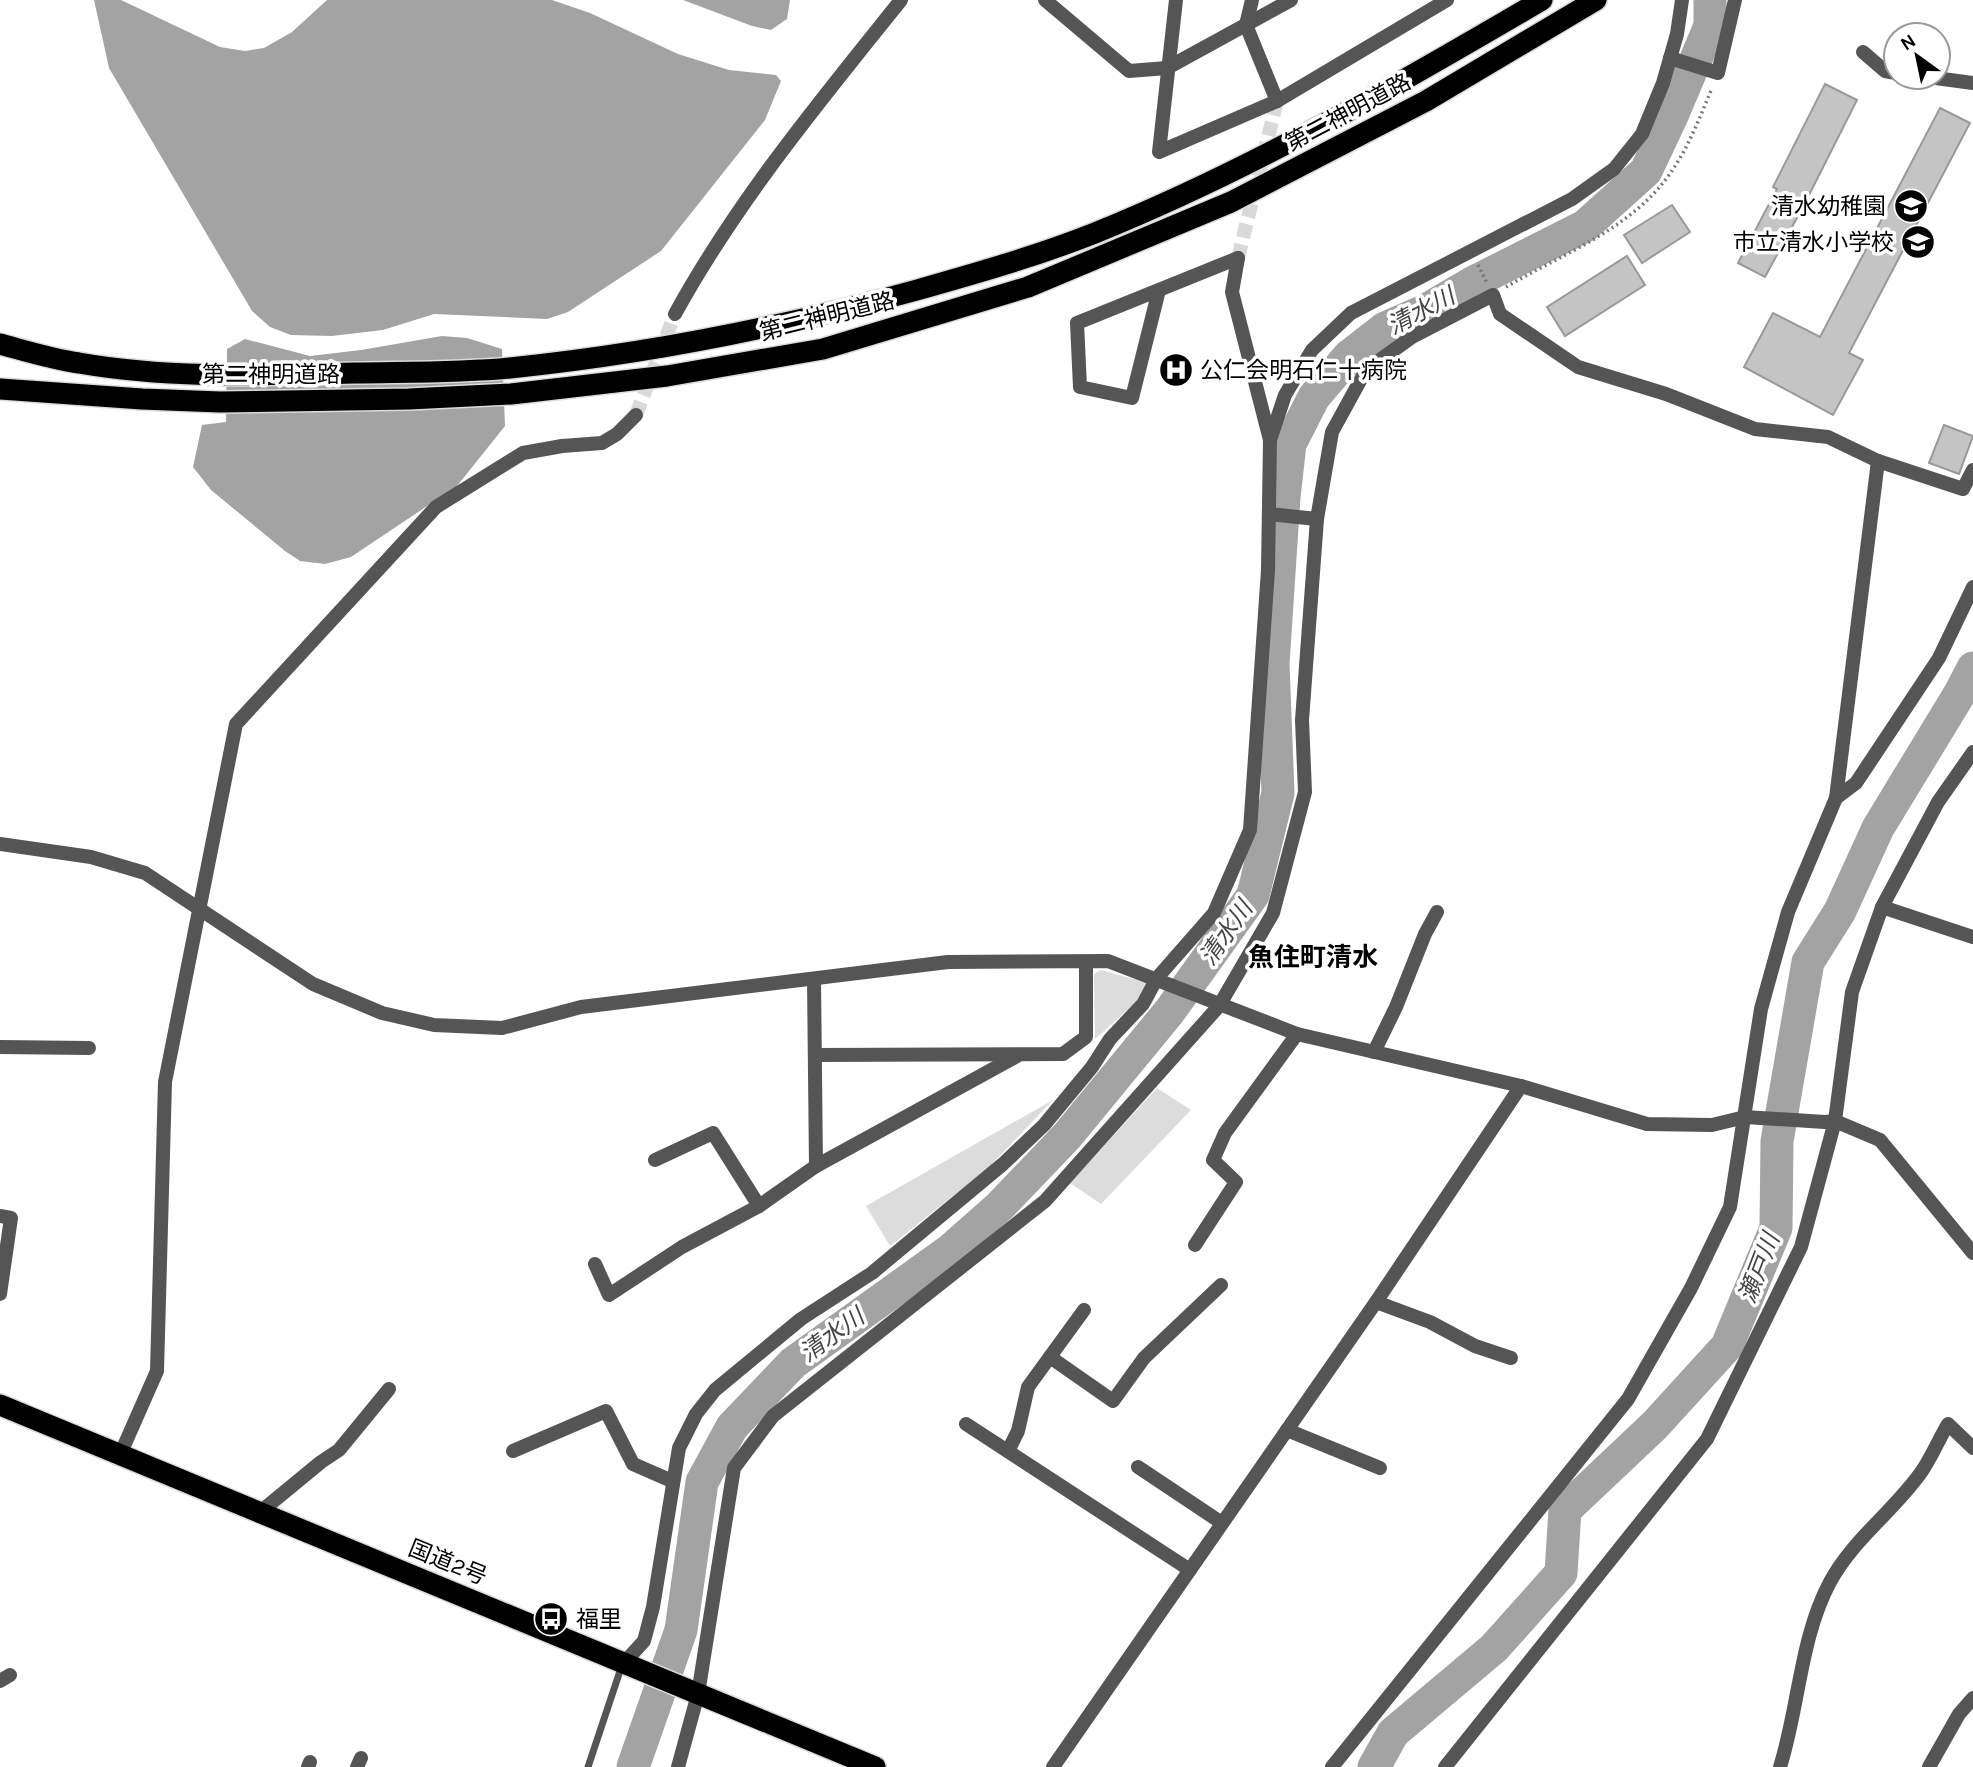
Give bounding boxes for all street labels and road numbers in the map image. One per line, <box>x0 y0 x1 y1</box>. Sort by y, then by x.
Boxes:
street label: 第二神明道路 <box>1281 68 1415 157</box>
street label: 第二神明道路 <box>757 287 897 346</box>
street label: 第二神明道路 <box>202 361 340 388</box>
street label: 国道2号 <box>405 1535 491 1590</box>

